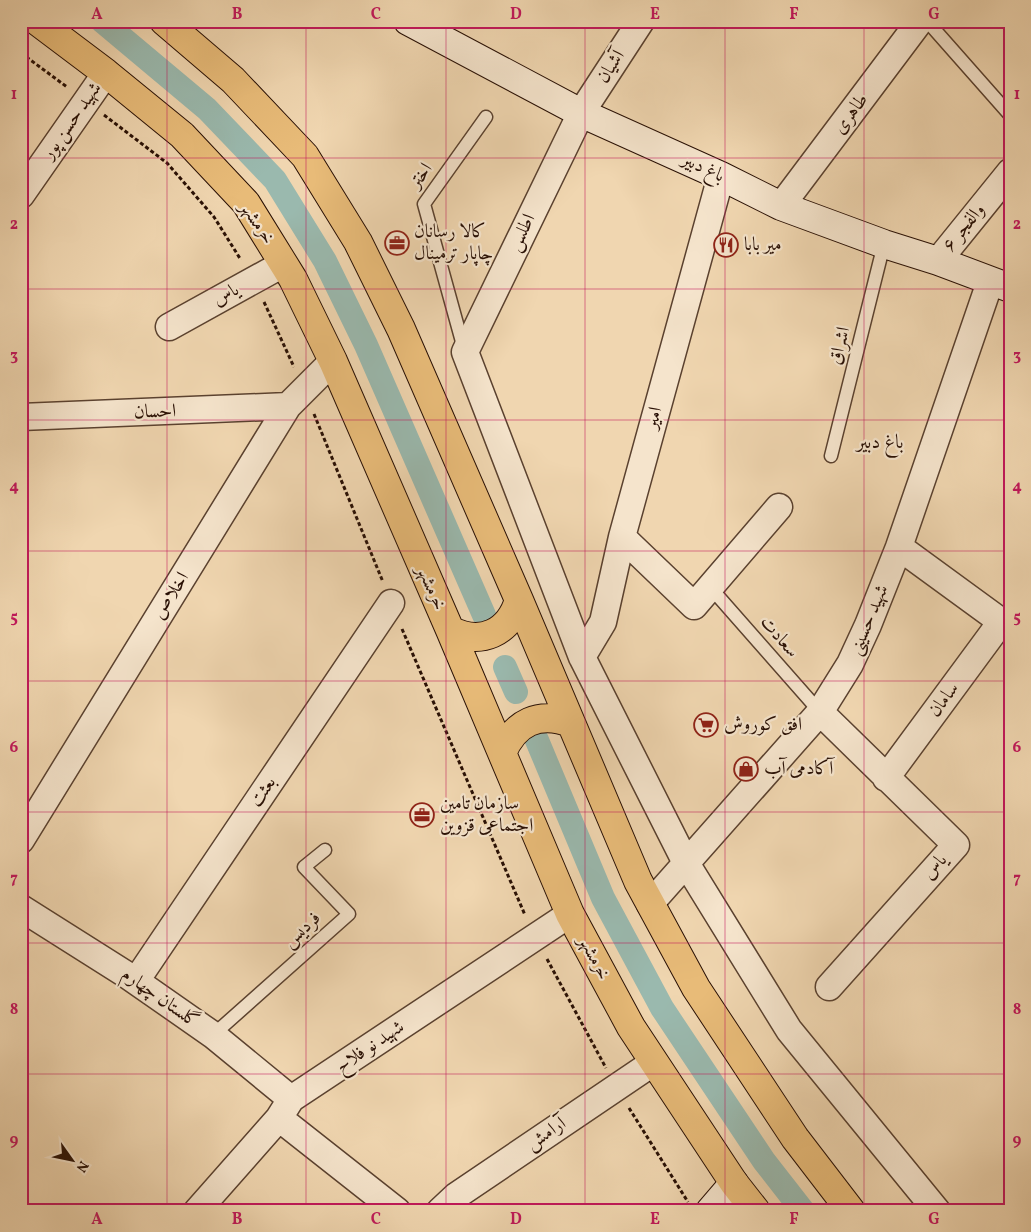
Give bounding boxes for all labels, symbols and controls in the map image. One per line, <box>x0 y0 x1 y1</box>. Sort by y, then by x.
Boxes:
text: A <box>91 4 103 26</box>
text: B <box>232 4 243 26</box>
text: C <box>371 4 381 26</box>
text: D <box>510 4 522 26</box>
text: E <box>650 4 660 26</box>
text: F <box>789 4 799 26</box>
text: G <box>928 4 940 26</box>
street label: آشیان <box>591 44 632 89</box>
street label: شهید حسن پور <box>35 77 108 167</box>
text: 1 <box>11 84 17 106</box>
text: 1 <box>1014 84 1020 106</box>
street label: طاهری <box>827 88 875 140</box>
street label: باغ دبیر <box>675 146 729 190</box>
street label: اختر <box>402 158 439 196</box>
street label: خرمشهر <box>232 195 281 250</box>
street label: والفجر ۶ <box>937 198 991 258</box>
street label: اطلس <box>502 210 542 256</box>
text: 2 <box>10 214 18 236</box>
text: 2 <box>1013 214 1021 236</box>
place label: کالا رسانان چاپار ترمینال <box>414 219 493 267</box>
office icon: کالا رسانان چاپار ترمینال <box>384 230 410 256</box>
restaurant icon: میر بابا <box>713 232 739 258</box>
place label: میر بابا <box>744 232 782 258</box>
street label: یاس <box>208 276 245 313</box>
street label: اشراق <box>823 324 857 368</box>
text: 3 <box>10 345 18 367</box>
text: 3 <box>1013 345 1021 367</box>
street label: احسان <box>133 398 177 426</box>
street label: امیر <box>638 404 669 434</box>
district label: باغ دبیر <box>855 429 903 459</box>
text: 4 <box>9 476 19 498</box>
text: 4 <box>1012 476 1022 498</box>
street label: خرمشهر <box>409 560 452 615</box>
street label: اخلاص <box>146 567 196 625</box>
street label: شهید حسینی <box>843 581 895 659</box>
text: 5 <box>10 607 18 629</box>
text: 5 <box>1013 607 1021 629</box>
street label: سعادت <box>753 610 805 664</box>
street label: سامان <box>922 677 966 723</box>
supermarket icon: افق کوروش <box>693 712 719 738</box>
place label: افق کوروش <box>724 712 802 738</box>
text: 6 <box>10 737 19 759</box>
text: 6 <box>1013 737 1022 759</box>
shop icon: آکادمی آب <box>733 756 759 782</box>
place label: آکادمی آب <box>764 756 835 782</box>
street label: بعثت <box>243 771 283 813</box>
place label: سازمان تامین اجتماعی قزوین <box>440 791 533 839</box>
office icon: سازمان تامین اجتماعی قزوین <box>409 802 435 828</box>
street label: یاس <box>916 847 955 886</box>
text: 7 <box>10 868 18 890</box>
text: 7 <box>1013 868 1021 890</box>
street label: فردیس <box>277 906 327 954</box>
street label: خرمشهر <box>571 930 616 985</box>
street label: گلستان چهارم <box>115 962 204 1036</box>
text: 8 <box>10 999 18 1021</box>
text: 8 <box>1013 999 1021 1021</box>
street label: شهید نو فلاح <box>330 1014 411 1082</box>
street label: آرامش <box>521 1110 573 1157</box>
text: 9 <box>10 1130 19 1152</box>
text: 9 <box>1013 1130 1022 1152</box>
north arrow <box>48 1134 98 1184</box>
text: N <box>71 1157 92 1176</box>
text: A <box>91 1209 103 1231</box>
text: B <box>232 1209 243 1231</box>
text: C <box>371 1209 381 1231</box>
text: D <box>510 1209 522 1231</box>
text: E <box>650 1209 660 1231</box>
text: F <box>789 1209 799 1231</box>
text: G <box>928 1209 940 1231</box>

